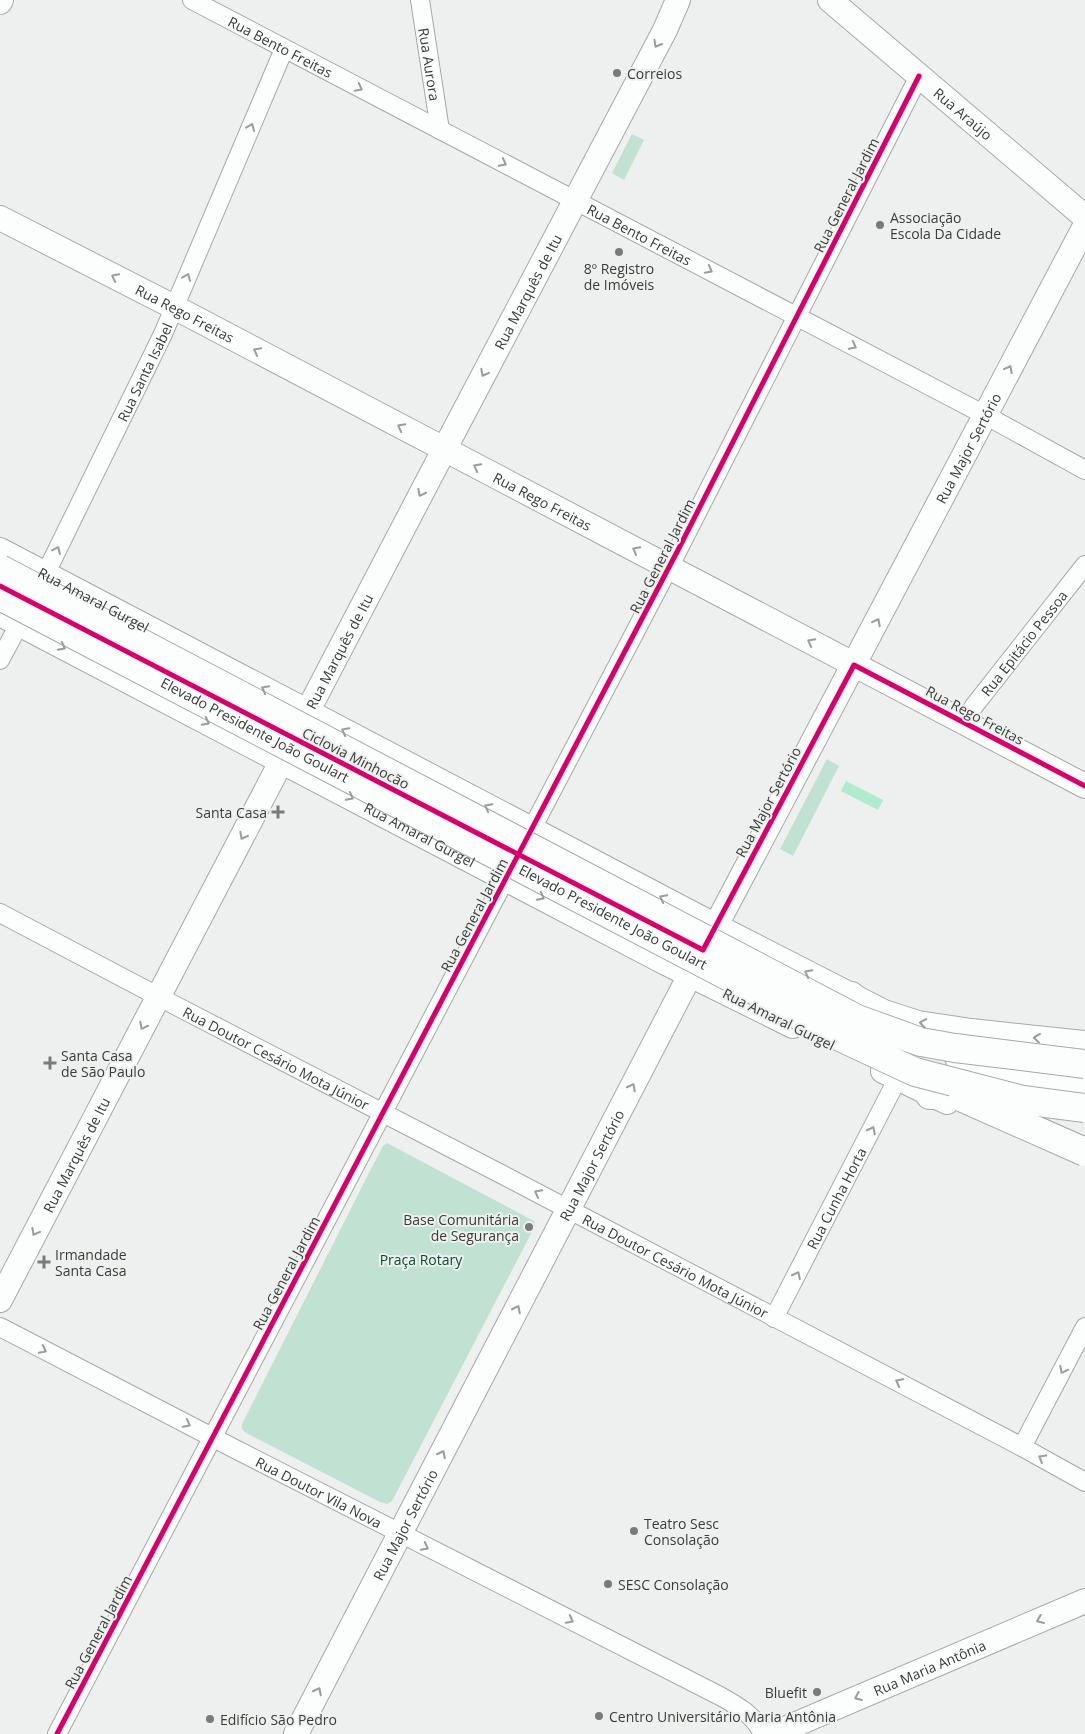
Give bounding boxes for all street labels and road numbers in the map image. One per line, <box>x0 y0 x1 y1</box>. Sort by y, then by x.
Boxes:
street label: Rua Bento Freitas <box>225 11 336 82</box>
street label: Rua Aurora <box>415 26 445 102</box>
street label: Rua Araújo <box>930 83 997 144</box>
street label: Rua General Jardim <box>809 134 883 256</box>
street label: Rua Bento Freitas <box>584 199 695 269</box>
street label: Rua Marquês de Itu <box>489 231 566 353</box>
street label: Rua Rego Freitas <box>132 280 238 347</box>
street label: Rua Santa Isabel <box>112 320 176 424</box>
street label: Rua Major Sertório <box>931 389 1005 507</box>
street label: Rua Rego Freitas <box>490 467 596 535</box>
street label: Rua General Jardim <box>625 495 699 617</box>
street label: Rua Amaral Gurgel <box>35 562 152 636</box>
street label: Rua Epitácio Pessoa <box>976 586 1071 700</box>
street label: Rua Marquês de Itu <box>301 590 377 712</box>
street label: Elevado Presidente João Goulart <box>158 672 353 786</box>
street label: Rua Rego Freitas <box>923 681 1028 749</box>
street label: Ciclovia Minhocão <box>299 723 413 793</box>
street label: Rua Major Sertório <box>731 743 805 861</box>
street label: Rua Amaral Gurgel <box>361 797 479 871</box>
street label: Rua General Jardim <box>436 855 512 975</box>
street label: Elevado Presidente João Goulart <box>516 859 711 973</box>
street label: Rua Amaral Gurgel <box>720 984 838 1054</box>
street label: Rua Doutor Cesário Mota Júnior <box>180 1002 373 1114</box>
street label: Rua Marquês de Itu <box>38 1094 114 1216</box>
street label: Rua Major Sertório <box>555 1106 628 1224</box>
street label: Rua Cunha Horta <box>802 1144 870 1252</box>
street label: Rua Doutor Cesário Mota Júnior <box>579 1209 772 1322</box>
street label: Rua General Jardim <box>248 1213 324 1333</box>
street label: Rua Doutor Vila Nova <box>253 1452 385 1532</box>
street label: Rua Major Sertório <box>368 1466 441 1583</box>
street label: Rua General Jardim <box>60 1572 136 1692</box>
street label: Rua Maria Antônia <box>870 1635 989 1700</box>

